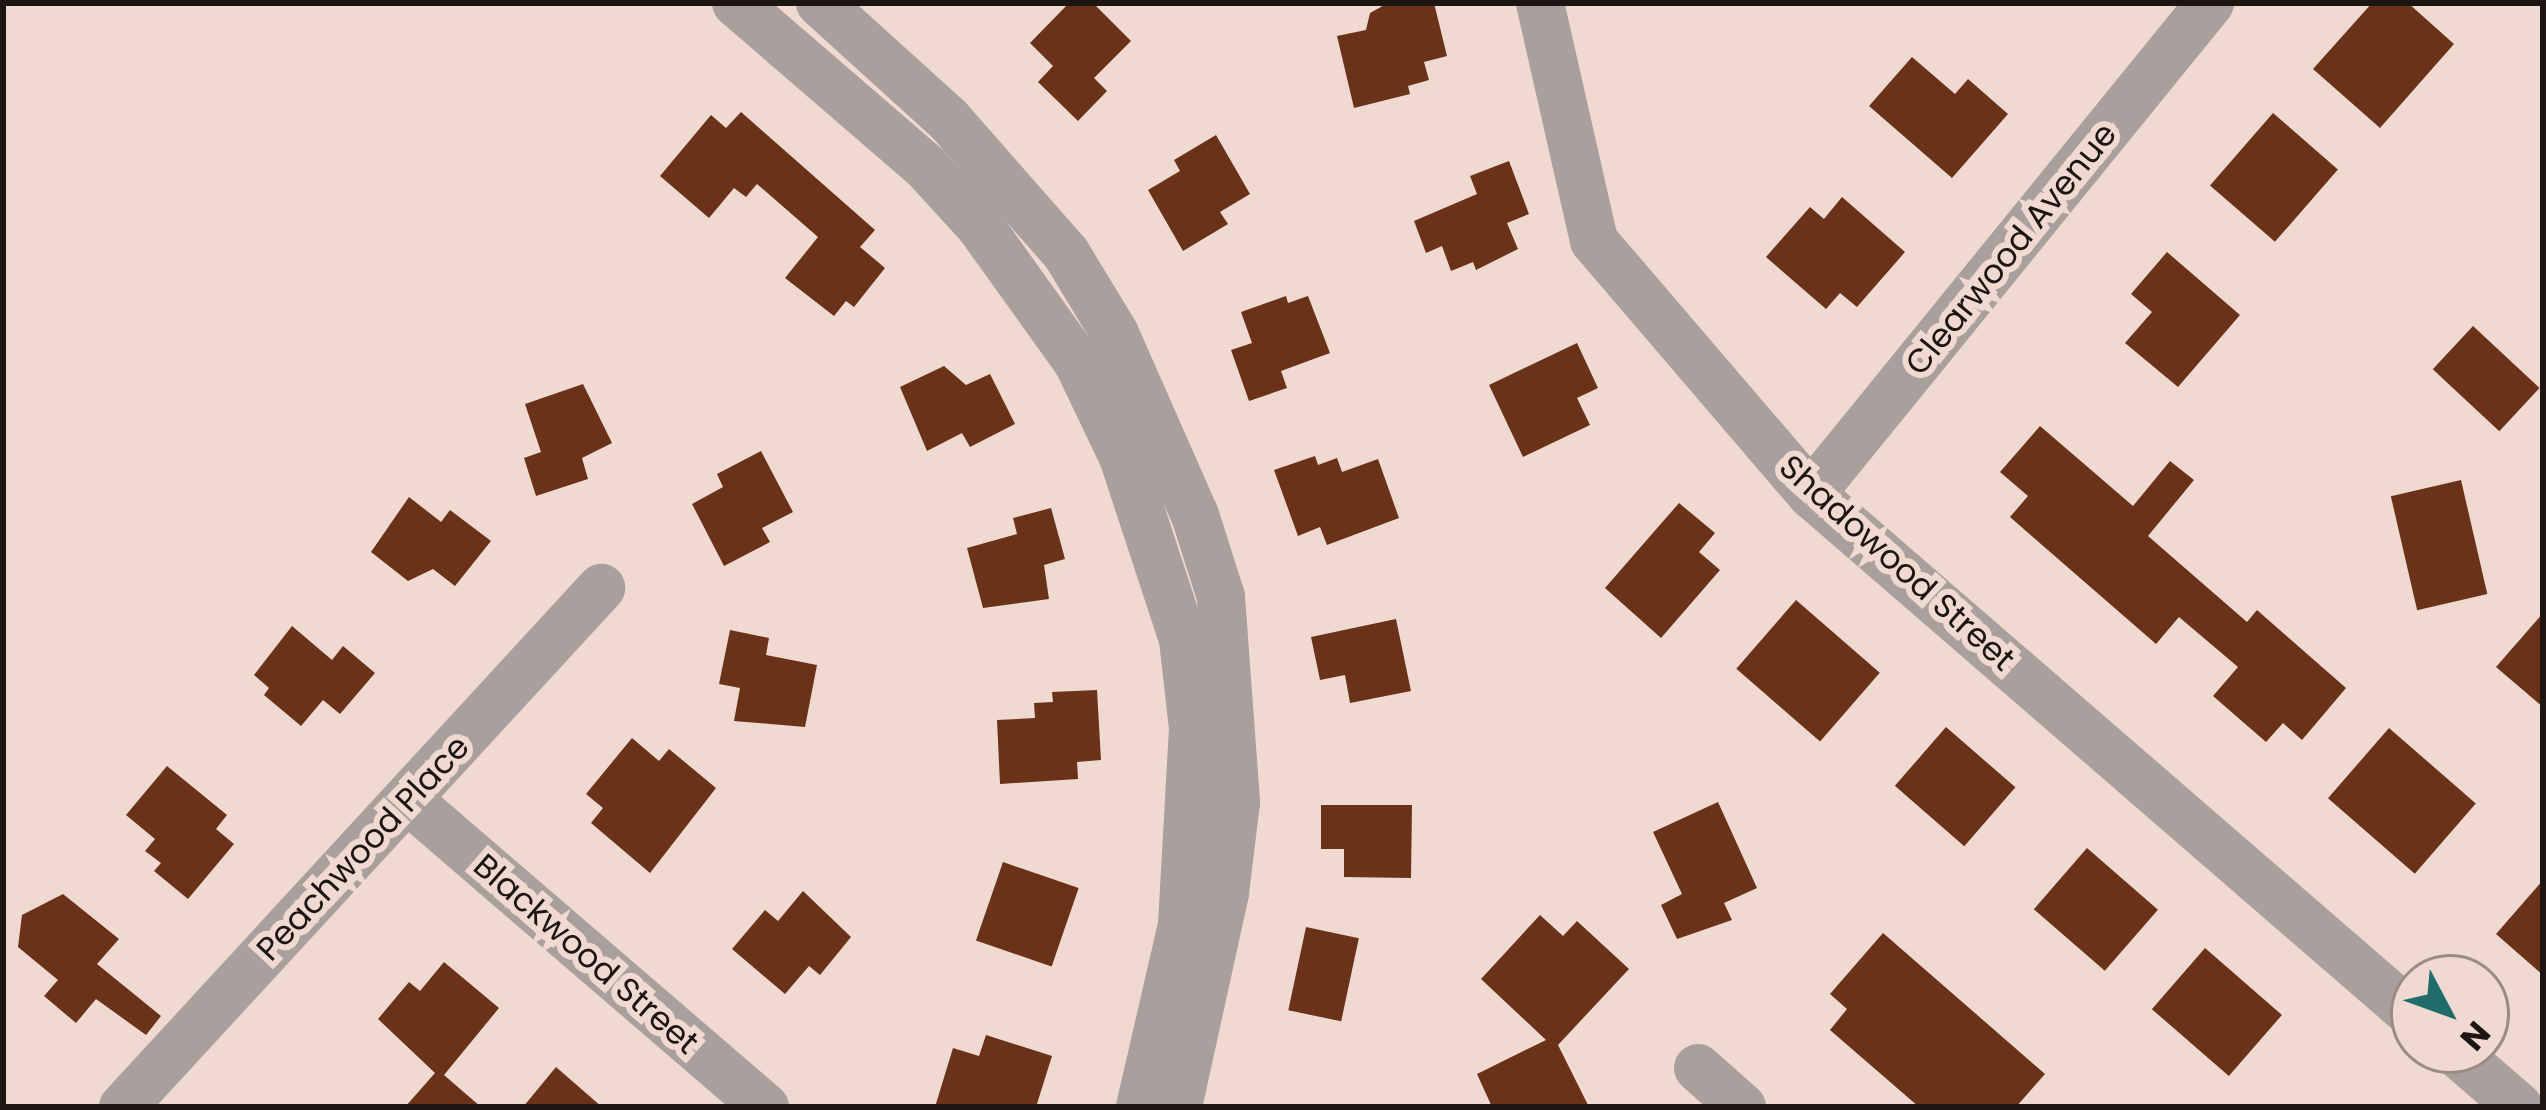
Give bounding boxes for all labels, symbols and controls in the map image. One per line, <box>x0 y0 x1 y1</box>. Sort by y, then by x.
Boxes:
street label: Clearwood Avenue <box>1897 115 2125 383</box>
street label: Shadowood Street <box>1771 447 2023 679</box>
street label: Peachwood Place <box>248 727 478 969</box>
street label: Blackwood Street <box>466 846 706 1062</box>
north arrow <box>2390 954 2510 1074</box>
text: N <box>2449 1011 2501 1061</box>

